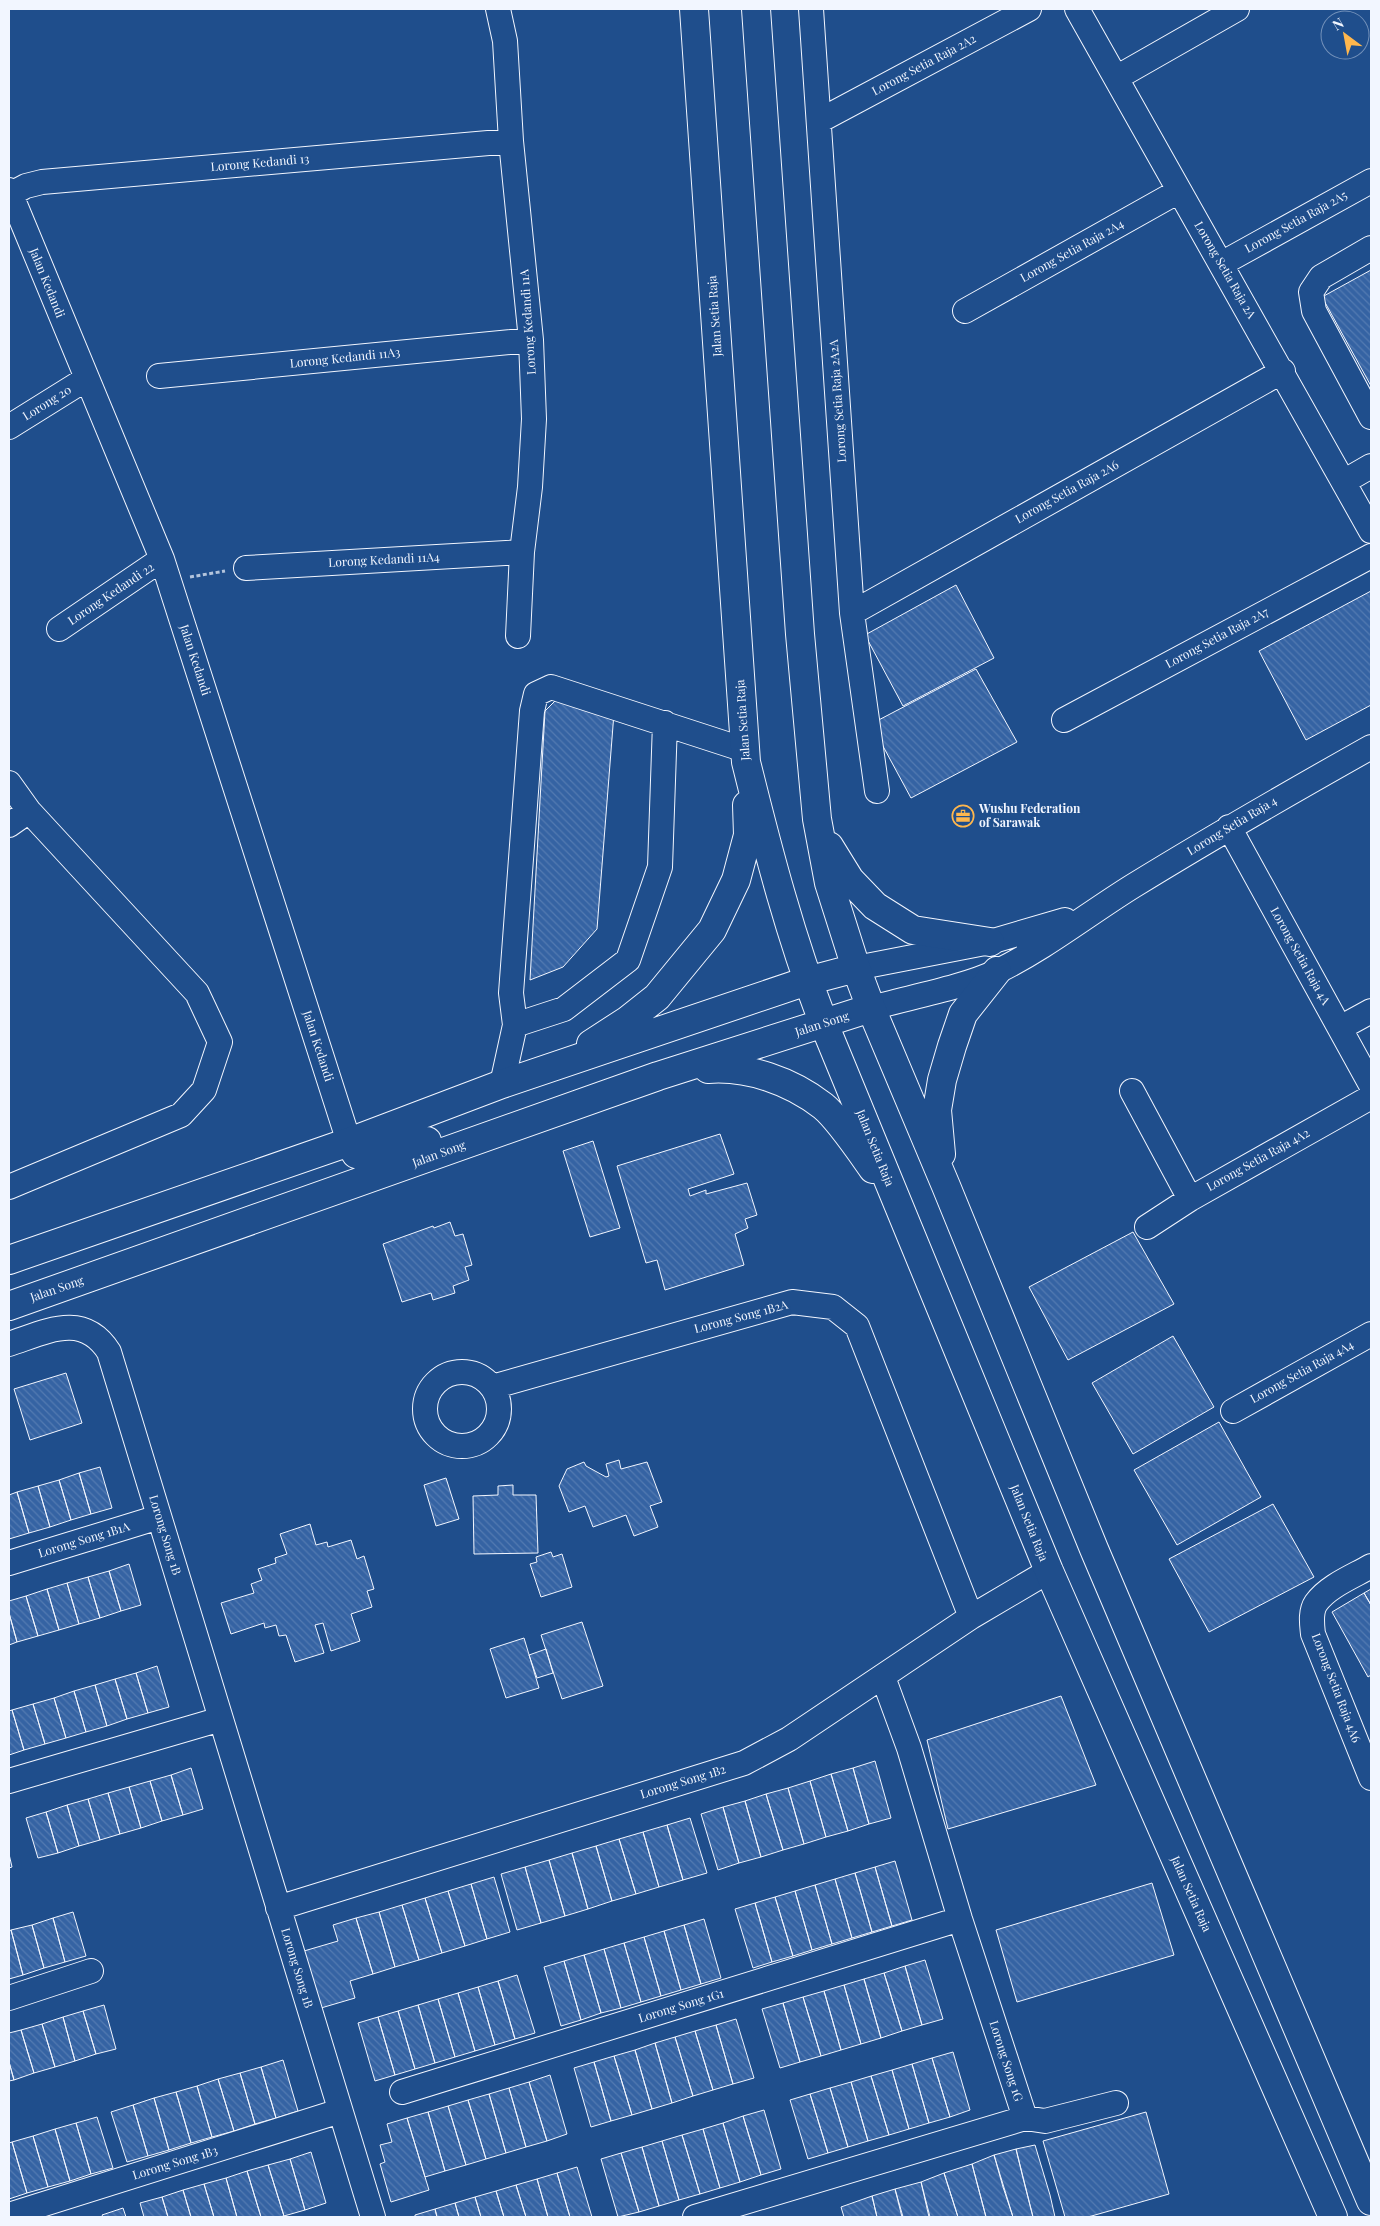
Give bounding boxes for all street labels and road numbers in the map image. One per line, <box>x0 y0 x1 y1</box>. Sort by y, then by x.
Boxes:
street label: Lorong Setia Raja 2A2 <box>869 30 979 98</box>
street label: Lorong Kedandi 13 <box>210 150 310 174</box>
street label: Lorong Setia Raja 2A5 <box>1241 186 1350 256</box>
street label: Lorong Setia Raja 2A4 <box>1017 215 1126 285</box>
street label: Lorong Setia Raja 2A <box>1191 218 1260 321</box>
street label: Jalan Kedandi <box>26 245 69 320</box>
street label: Lorong Kedandi 11A <box>515 268 539 375</box>
street label: Jalan Setia Raja <box>703 275 725 358</box>
street label: Lorong Setia Raja 2A2A <box>825 339 849 463</box>
street label: Lorong Kedandi 11A3 <box>289 343 401 371</box>
street label: Lorong 20 <box>19 381 74 423</box>
street label: Lorong Setia Raja 2A6 <box>1012 456 1121 526</box>
street label: Lorong Kedandi 11A4 <box>328 548 440 570</box>
street label: Lorong Kedandi 22 <box>64 558 157 628</box>
street label: Lorong Setia Raja 2A7 <box>1162 603 1271 671</box>
street label: Jalan Kedandi <box>177 621 215 698</box>
street label: Jalan Setia Raja <box>731 679 753 762</box>
street label: Lorong Setia Raja 4 <box>1184 792 1279 858</box>
street label: Lorong Setia Raja 4A <box>1267 904 1335 1008</box>
street label: Jalan Kedandi <box>300 1007 338 1084</box>
street label: Jalan Song <box>792 1007 851 1040</box>
street label: Jalan Setia Raja <box>853 1106 899 1188</box>
street label: Lorong Setia Raja 4A2 <box>1203 1124 1312 1194</box>
street label: Jalan Song <box>409 1136 468 1170</box>
street label: Jalan Song <box>27 1271 86 1305</box>
street label: Lorong Song 1B2A <box>692 1296 790 1336</box>
street label: Lorong Setia Raja 4A4 <box>1247 1336 1356 1406</box>
street label: Jalan Setia Raja <box>1007 1481 1053 1563</box>
street label: Lorong Song 1B <box>146 1493 186 1577</box>
street label: Lorong Song 1B1A <box>36 1517 132 1561</box>
street label: Lorong Setia Raja 4A6 <box>1309 1631 1365 1745</box>
street label: Lorong Song 1B2 <box>638 1760 728 1802</box>
street label: Jalan Setia Raja <box>1168 1852 1216 1934</box>
street label: Lorong Song 1B <box>278 1926 318 2010</box>
street label: Lorong Song 1G1 <box>636 1984 726 2026</box>
street label: Lorong Song 1G <box>986 2018 1028 2104</box>
street label: Lorong Song 1B3 <box>130 2141 219 2183</box>

